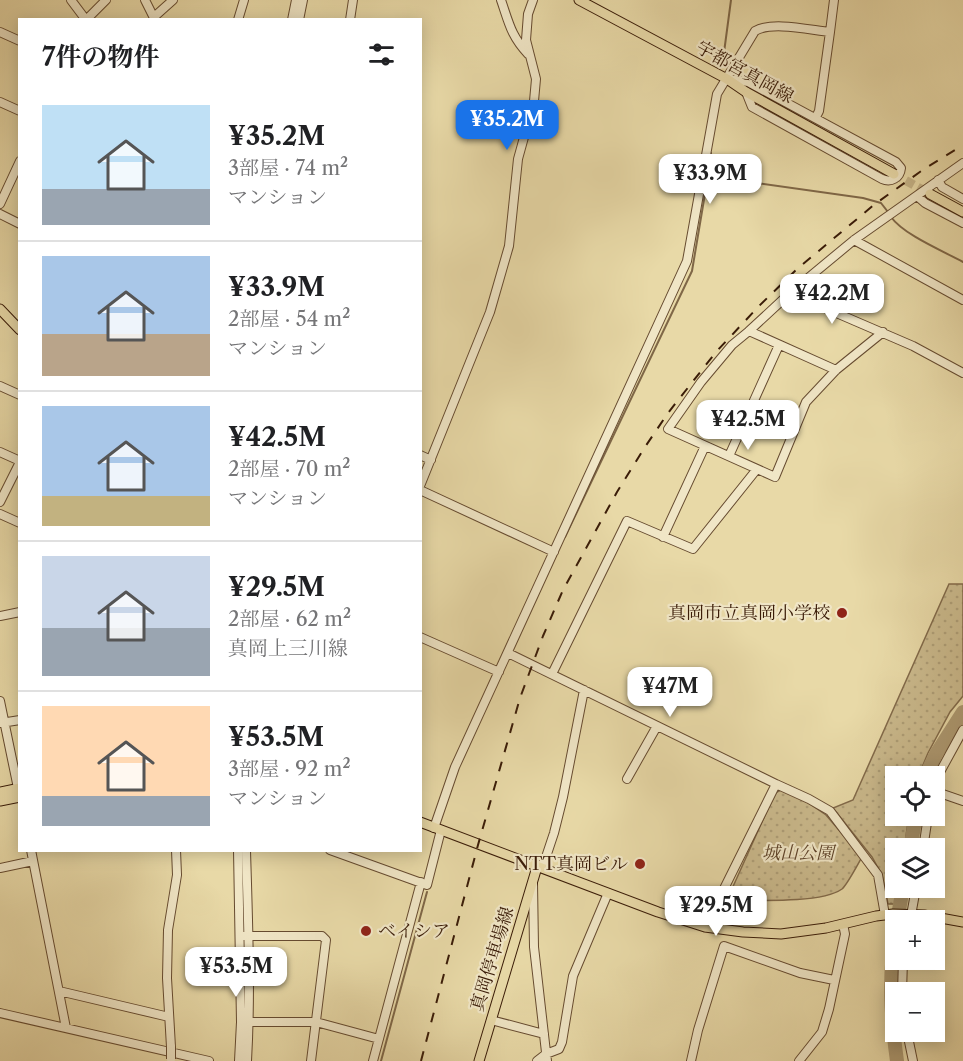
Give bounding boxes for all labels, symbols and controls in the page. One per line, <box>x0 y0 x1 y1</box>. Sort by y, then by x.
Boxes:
street label: 宇都宮真岡線 <box>692 36 798 108</box>
icon: filters <box>365 38 398 71</box>
text: 7件の物件 <box>42 41 160 73</box>
pin: ¥35.2M <box>458 100 556 151</box>
text: ¥35.2M <box>470 107 544 131</box>
text: ¥35.2M <box>228 120 325 152</box>
icon: home <box>90 129 162 201</box>
pin: ¥33.9M <box>661 154 759 205</box>
text: 3部屋 · 74 m² <box>228 156 348 180</box>
text: ¥33.9M <box>673 161 747 185</box>
text: マンション <box>228 185 327 209</box>
text: ¥33.9M <box>228 271 325 303</box>
pin: ¥42.2M <box>783 274 881 325</box>
icon: home <box>90 280 162 352</box>
text: ¥42.2M <box>794 281 870 305</box>
text: 2部屋 · 54 m² <box>228 307 350 331</box>
text: マンション <box>228 336 327 360</box>
pin: ¥42.5M <box>699 400 797 451</box>
text: ¥42.5M <box>710 407 786 431</box>
text: ¥42.5M <box>228 421 326 453</box>
icon: home <box>90 430 162 502</box>
text: 2部屋 · 70 m² <box>228 457 350 481</box>
text: マンション <box>228 486 327 510</box>
text: ¥29.5M <box>228 571 325 603</box>
icon: home <box>90 580 162 652</box>
place label: 真岡市立真岡小学校 <box>668 602 830 624</box>
marker: 真岡市立真岡小学校 <box>835 606 849 620</box>
text: 2部屋 · 62 m² <box>228 607 351 631</box>
text: 真岡上三川線 <box>228 636 348 660</box>
pin: ¥47M <box>634 667 706 718</box>
text: ¥47M <box>641 674 699 698</box>
text: ¥53.5M <box>228 721 324 753</box>
icon: home <box>90 730 162 802</box>
text: 3部屋 · 92 m² <box>228 757 351 781</box>
map controls <box>885 766 945 1042</box>
button: locate <box>885 766 945 826</box>
text: マンション <box>228 786 327 810</box>
button: layers <box>885 838 945 898</box>
park label: 城山公園 <box>762 842 837 864</box>
place label: NTT真岡ビル <box>514 853 628 875</box>
marker: NTT真岡ビル <box>633 857 647 871</box>
pin: ¥29.5M <box>667 886 765 937</box>
text: ¥29.5M <box>679 893 753 917</box>
street label: 真岡停車場線 <box>466 904 518 1014</box>
button: + <box>885 910 945 970</box>
place label: ベイシア <box>378 920 450 942</box>
marker: ベイシア <box>359 924 373 938</box>
pin: ¥53.5M <box>187 947 285 998</box>
text: ¥53.5M <box>199 954 273 978</box>
button: − <box>885 982 945 1042</box>

